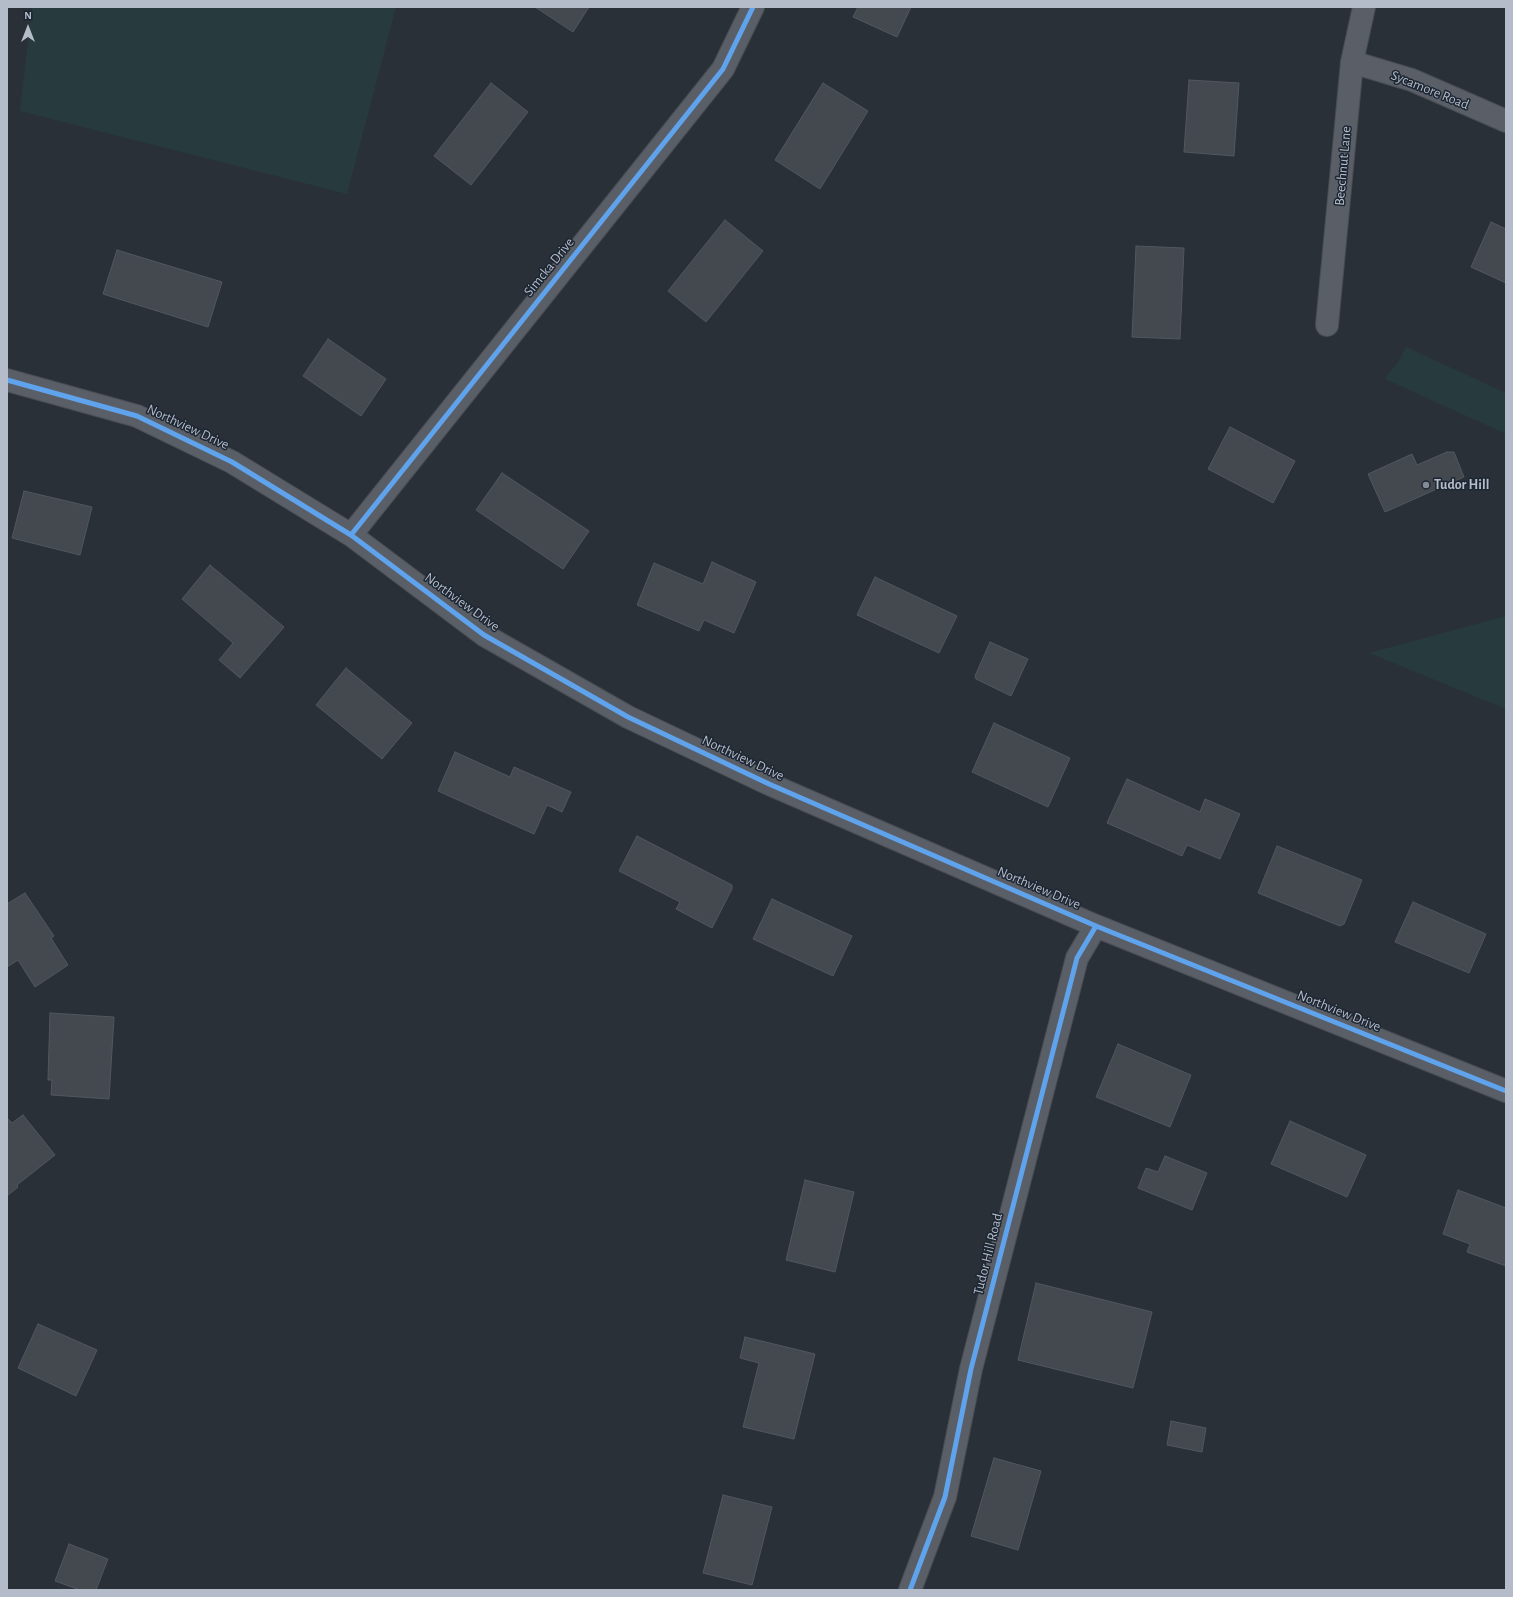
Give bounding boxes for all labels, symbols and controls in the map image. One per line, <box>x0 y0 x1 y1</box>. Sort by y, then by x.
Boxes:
north arrow <box>8 8 48 48</box>
text: N <box>24 10 32 21</box>
street label: Sycamore Road <box>1388 67 1472 113</box>
street label: Beechnut Lane <box>1331 126 1355 206</box>
street label: Simcka Drive <box>520 234 578 300</box>
street label: Northview Drive <box>144 401 232 453</box>
place label: Tudor Hill <box>1434 477 1489 493</box>
marker: Tudor Hill <box>1421 480 1431 490</box>
street label: Northview Drive <box>421 569 503 635</box>
street label: Northview Drive <box>699 732 787 784</box>
street label: Northview Drive <box>995 863 1083 913</box>
street label: Northview Drive <box>1295 987 1383 1035</box>
street label: Tudor Hill Road <box>970 1211 1006 1297</box>

